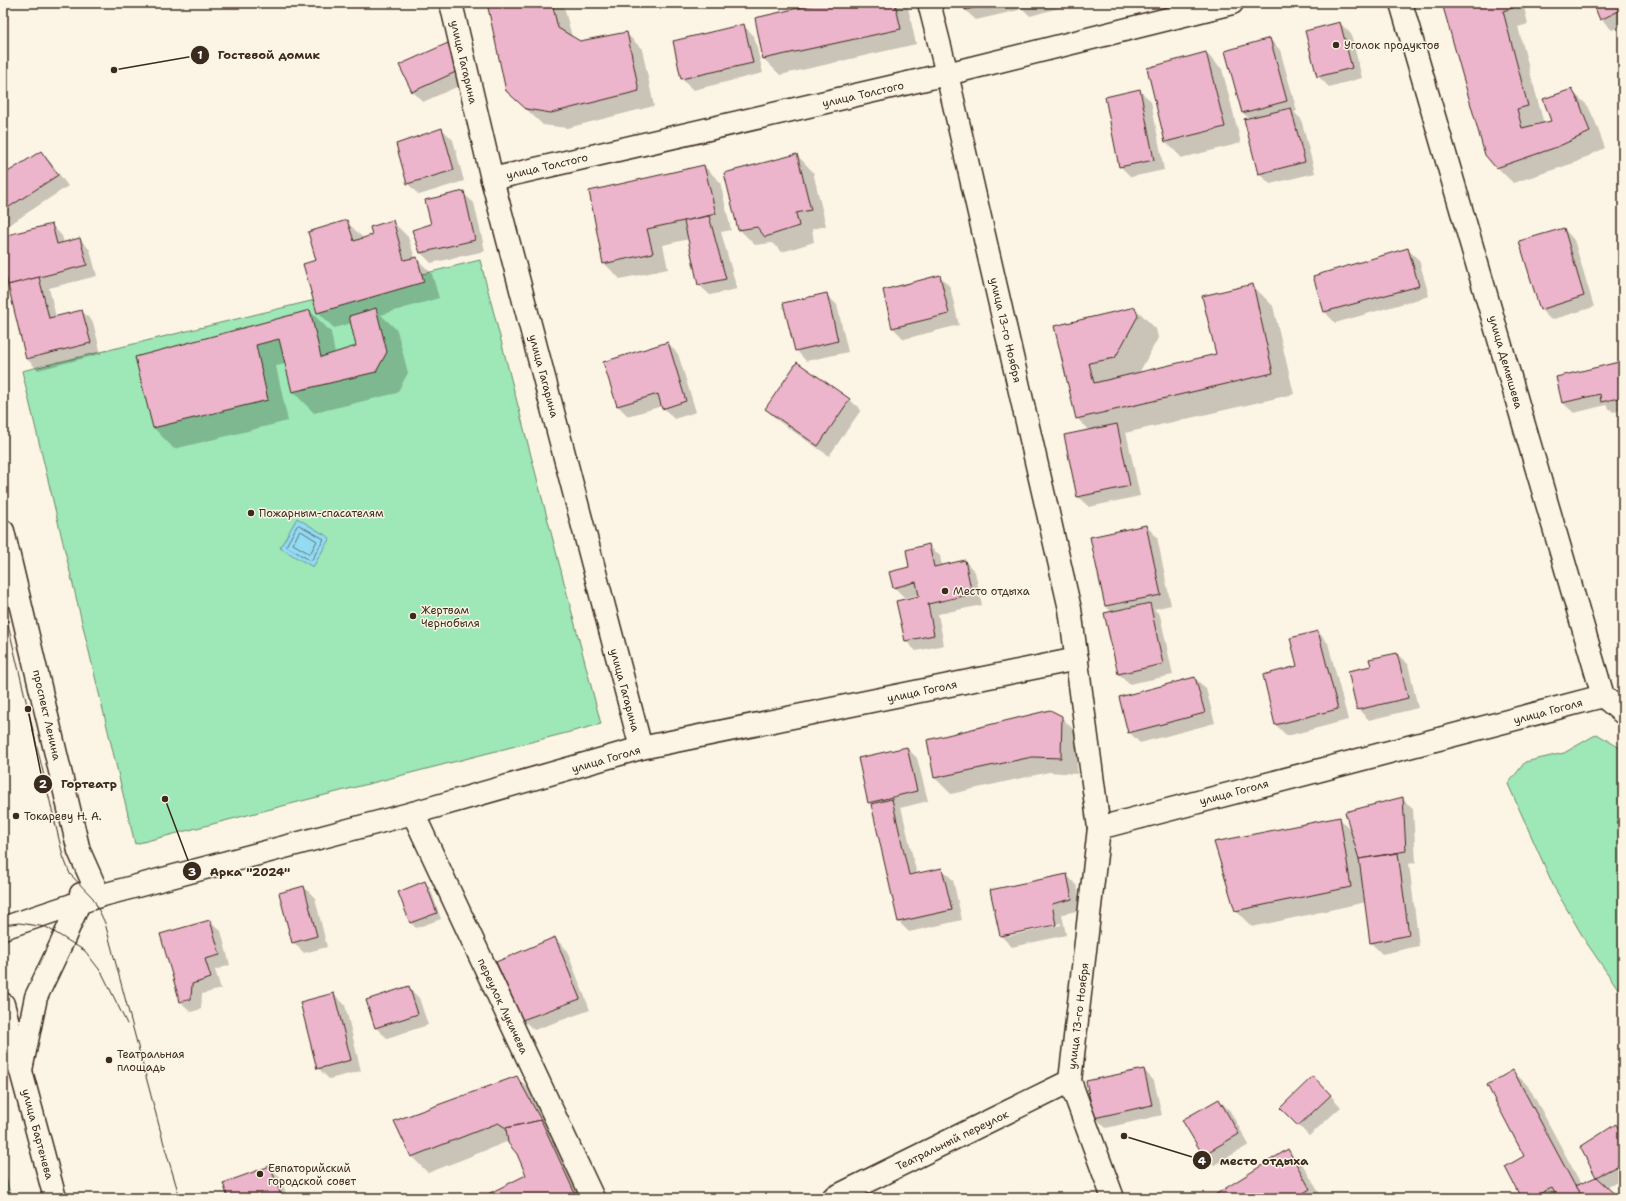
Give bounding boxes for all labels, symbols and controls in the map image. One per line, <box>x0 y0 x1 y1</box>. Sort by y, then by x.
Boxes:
street label: улица Гагарина <box>447 19 480 106</box>
place label: Уголок продуктов <box>1344 38 1439 53</box>
marker: Уголок продуктов <box>1331 40 1341 50</box>
callout: Гостевой домик <box>190 43 328 67</box>
text: 1 <box>197 47 203 63</box>
text: Гостевой домик <box>218 47 321 63</box>
street label: улица Толстого <box>821 78 906 111</box>
street label: улица Толстого <box>505 150 590 183</box>
street label: улица 13-го Ноября <box>986 276 1025 384</box>
street label: улица Демышева <box>1485 314 1526 411</box>
street label: улица Гагарина <box>525 333 562 420</box>
place label: Пожарным-спасателям <box>259 506 384 521</box>
marker: Пожарным-спасателям <box>246 508 256 518</box>
place label: Место отдыха <box>953 584 1030 599</box>
marker: Место отдыха <box>940 586 950 596</box>
place label: Жертвам Чернобыля <box>421 603 480 631</box>
marker: Жертвам Чернобыля <box>408 611 418 621</box>
street label: улица Гагарина <box>606 647 643 734</box>
street label: проспект Ленина <box>29 668 64 762</box>
street label: улица Гоголя <box>886 677 958 706</box>
street label: улица Гоголя <box>1512 695 1584 728</box>
street label: улица Гоголя <box>570 742 642 776</box>
callout: Гортеатр <box>33 772 125 796</box>
text: 2 <box>39 776 48 792</box>
text: Гортеатр <box>61 776 117 792</box>
street label: улица Гоголя <box>1198 776 1270 809</box>
place label: Токареву Н. А. <box>24 809 102 824</box>
marker: Токареву Н. А. <box>11 811 21 821</box>
callout: Арка "2024" <box>182 859 298 883</box>
text: 3 <box>188 864 196 880</box>
text: Арка "2024" <box>210 864 290 880</box>
street label: переулок Лукичева <box>474 956 531 1057</box>
street label: улица 13-го Ноября <box>1065 962 1092 1070</box>
place label: Театральная площадь <box>117 1047 185 1075</box>
marker: Театральная площадь <box>104 1055 114 1065</box>
street label: улица Бартенева <box>18 1087 57 1181</box>
street label: Театральный переулок <box>894 1107 1011 1174</box>
callout: место отдыха <box>1192 1148 1317 1172</box>
text: 4 <box>1198 1153 1207 1169</box>
text: место отдыха <box>1220 1153 1309 1169</box>
place label: Евпаторийский городской совет <box>268 1161 357 1189</box>
marker: Евпаторийский городской совет <box>255 1169 265 1179</box>

